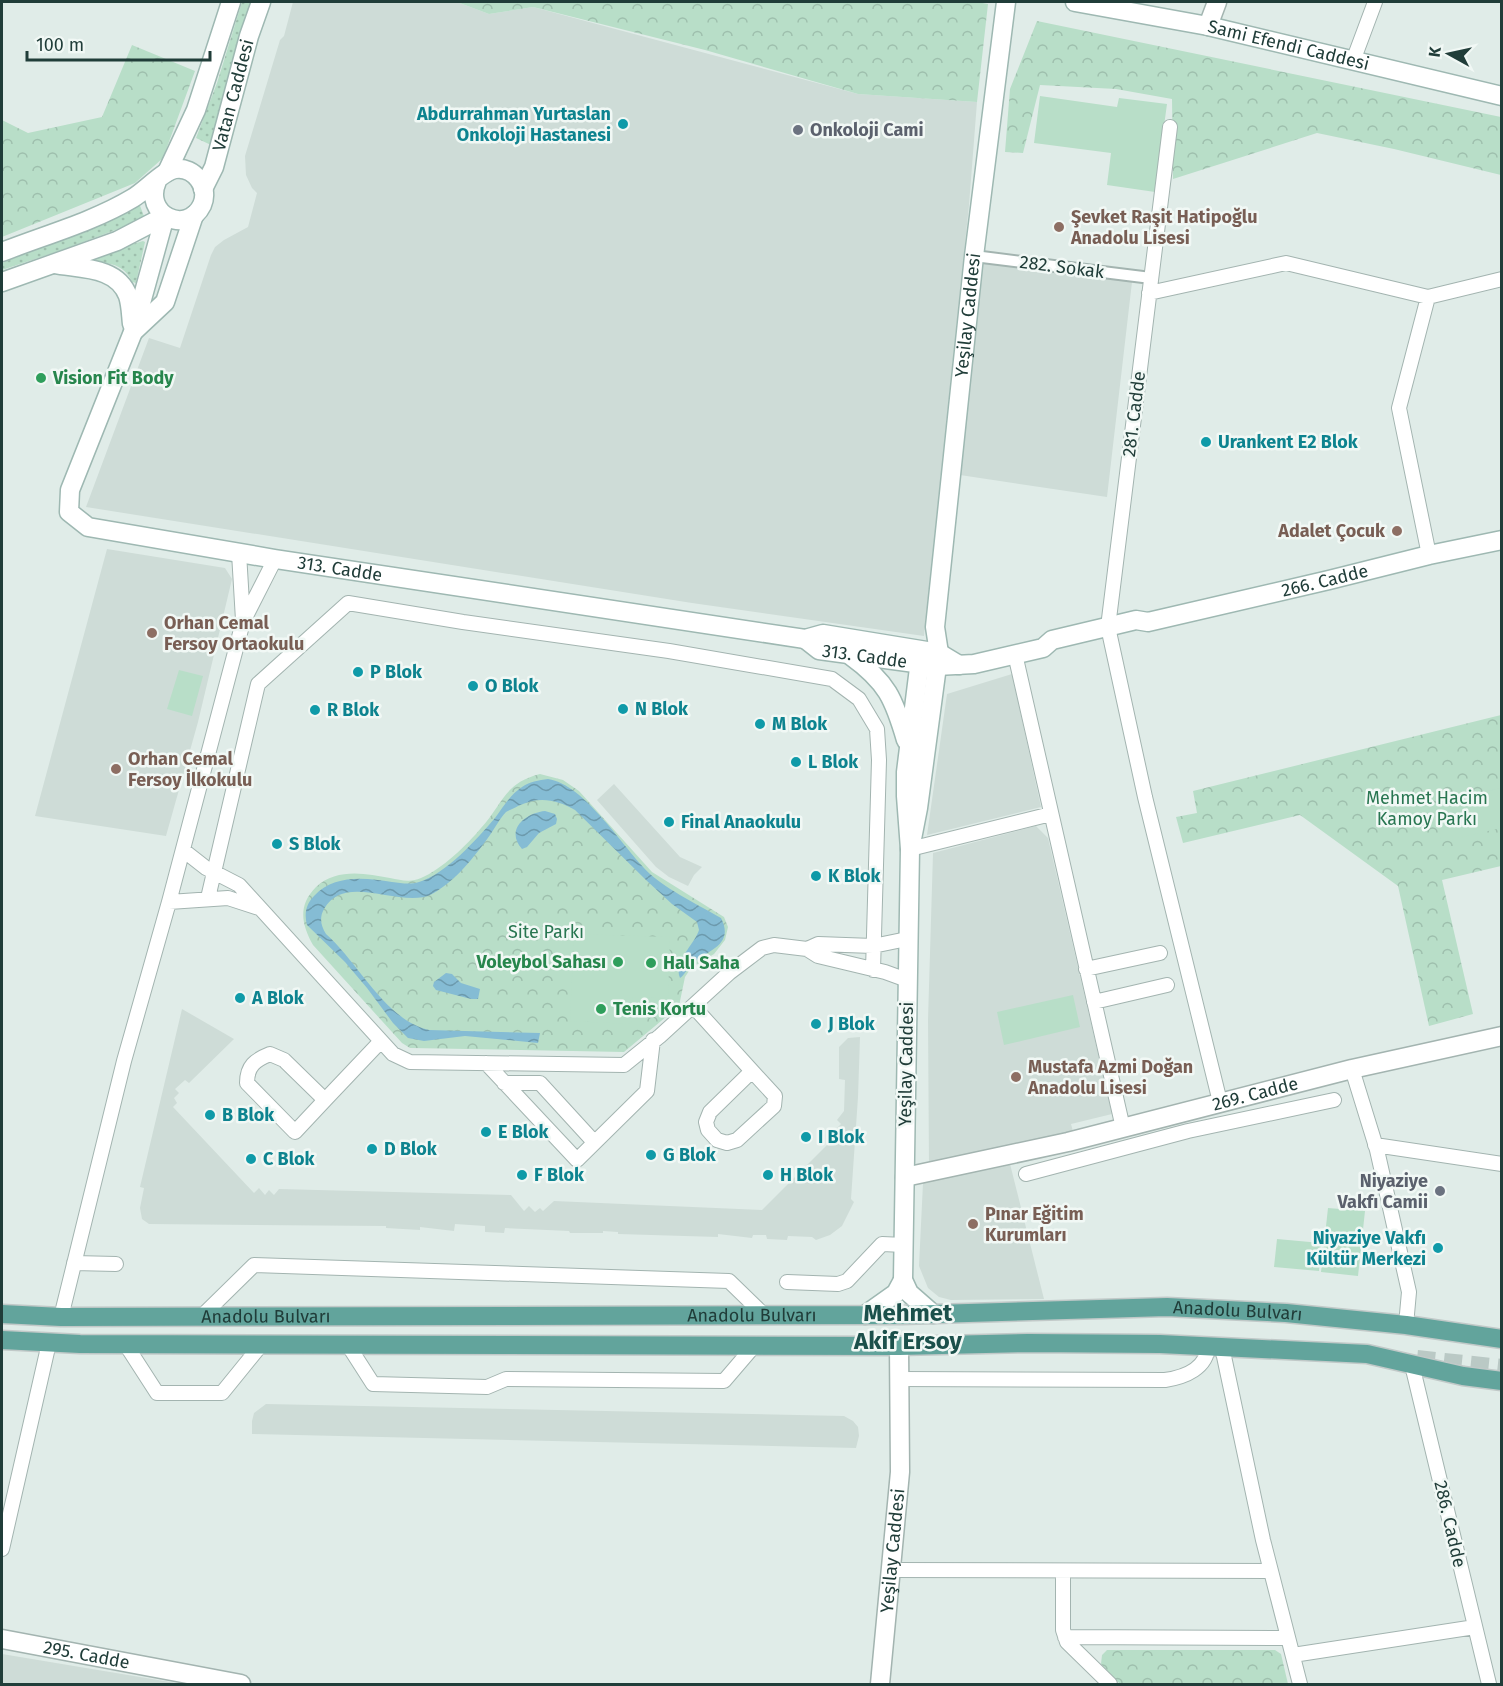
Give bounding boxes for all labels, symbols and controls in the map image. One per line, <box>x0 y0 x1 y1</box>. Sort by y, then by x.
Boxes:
street label: Sami Efendi Caddesi <box>1206 15 1372 75</box>
scale bar <box>27 24 210 62</box>
north arrow <box>1419 24 1479 84</box>
text: 100 m <box>36 34 84 56</box>
street label: Vatan Caddesi <box>208 37 259 154</box>
text: K <box>1425 45 1445 58</box>
place label: Abdurrahman Yurtaslan Onkoloji Hastanesi <box>416 103 611 146</box>
marker: Abdurrahman Yurtaslan Onkoloji Hastanesi <box>616 117 630 131</box>
place label: Onkoloji Cami <box>810 119 924 141</box>
marker: Onkoloji Cami <box>791 123 805 137</box>
place label: Şevket Raşit Hatipoğlu Anadolu Lisesi <box>1070 206 1257 249</box>
marker: Şevket Raşit Hatipoğlu Anadolu Lisesi <box>1052 220 1066 234</box>
street label: 282. Sokak <box>1019 251 1106 283</box>
street label: Yeşilay Caddesi <box>950 252 985 379</box>
place label: Vision Fit Body <box>52 367 174 389</box>
street label: 281. Cadde <box>1118 370 1150 458</box>
marker: Vision Fit Body <box>34 371 48 385</box>
place label: Urankent E2 Blok <box>1218 431 1359 453</box>
marker: Urankent E2 Blok <box>1199 435 1213 449</box>
place label: Adalet Çocuk <box>1277 520 1386 542</box>
marker: Adalet Çocuk <box>1390 524 1404 538</box>
street label: 313. Cadde <box>296 552 384 586</box>
street label: 266. Cadde <box>1279 560 1370 602</box>
place label: Orhan Cemal Fersoy Ortaokulu <box>164 612 304 655</box>
marker: Orhan Cemal Fersoy Ortaokulu <box>145 626 159 640</box>
street label: 313. Cadde <box>821 640 909 673</box>
place label: P Blok <box>370 661 423 683</box>
marker: P Blok <box>351 665 365 679</box>
place label: O Blok <box>485 675 540 697</box>
marker: O Blok <box>466 679 480 693</box>
place label: N Blok <box>635 698 689 720</box>
place label: R Blok <box>327 699 380 721</box>
marker: N Blok <box>616 702 630 716</box>
marker: R Blok <box>308 703 322 717</box>
place label: M Blok <box>772 713 828 735</box>
marker: M Blok <box>753 717 767 731</box>
place label: Orhan Cemal Fersoy İlkokulu <box>128 748 252 791</box>
place label: L Blok <box>808 751 859 773</box>
marker: L Blok <box>789 755 803 769</box>
marker: Orhan Cemal Fersoy İlkokulu <box>109 762 123 776</box>
park label: Mehmet Hacim Kamoy Parkı <box>1366 787 1488 830</box>
place label: Final Anaokulu <box>681 811 801 833</box>
marker: Final Anaokulu <box>662 815 676 829</box>
place label: S Blok <box>289 833 341 855</box>
marker: S Blok <box>270 837 284 851</box>
place label: K Blok <box>828 865 882 887</box>
marker: K Blok <box>809 869 823 883</box>
park label: Site Parkı <box>508 921 584 943</box>
place label: Voleybol Sahası <box>475 951 606 973</box>
place label: Halı Saha <box>663 952 740 974</box>
marker: Voleybol Sahası <box>611 955 625 969</box>
marker: Halı Saha <box>644 956 658 970</box>
place label: A Blok <box>251 987 305 1009</box>
marker: A Blok <box>233 991 247 1005</box>
place label: Tenis Kortu <box>613 998 706 1020</box>
street label: Yeşilay Caddesi <box>894 1001 918 1127</box>
marker: Tenis Kortu <box>594 1002 608 1016</box>
place label: J Blok <box>827 1013 876 1035</box>
marker: J Blok <box>809 1017 823 1031</box>
place label: Mustafa Azmi Doğan Anadolu Lisesi <box>1027 1056 1193 1099</box>
marker: Mustafa Azmi Doğan Anadolu Lisesi <box>1009 1070 1023 1084</box>
street label: 269. Cadde <box>1210 1072 1300 1115</box>
place label: B Blok <box>222 1104 275 1126</box>
marker: B Blok <box>203 1108 217 1122</box>
place label: E Blok <box>498 1121 550 1143</box>
marker: E Blok <box>479 1125 493 1139</box>
place label: I Blok <box>818 1126 865 1148</box>
marker: I Blok <box>799 1130 813 1144</box>
place label: D Blok <box>384 1138 438 1160</box>
marker: D Blok <box>365 1142 379 1156</box>
place label: G Blok <box>663 1144 717 1166</box>
place label: C Blok <box>263 1148 315 1170</box>
marker: G Blok <box>644 1148 658 1162</box>
marker: C Blok <box>244 1152 258 1166</box>
place label: F Blok <box>534 1164 585 1186</box>
place label: H Blok <box>780 1164 834 1186</box>
marker: F Blok <box>515 1168 529 1182</box>
marker: H Blok <box>761 1168 775 1182</box>
place label: Niyaziye Vakfı Camii <box>1337 1170 1428 1213</box>
marker: Niyaziye Vakfı Camii <box>1433 1184 1447 1198</box>
place label: Pınar Eğitim Kurumları <box>985 1203 1084 1246</box>
marker: Pınar Eğitim Kurumları <box>966 1217 980 1231</box>
place label: Niyaziye Vakfı Kültür Merkezi <box>1306 1227 1426 1270</box>
marker: Niyaziye Vakfı Kültür Merkezi <box>1431 1241 1445 1255</box>
street label: Anadolu Bulvarı <box>1173 1296 1303 1326</box>
district label: Mehmet Akif Ersoy <box>853 1299 963 1355</box>
street label: Anadolu Bulvarı <box>687 1304 817 1327</box>
street label: Anadolu Bulvarı <box>201 1305 331 1328</box>
street label: 286. Cadde <box>1429 1478 1471 1570</box>
street label: Yeşilay Caddesi <box>876 1487 909 1614</box>
street label: 295. Cadde <box>42 1636 131 1674</box>

